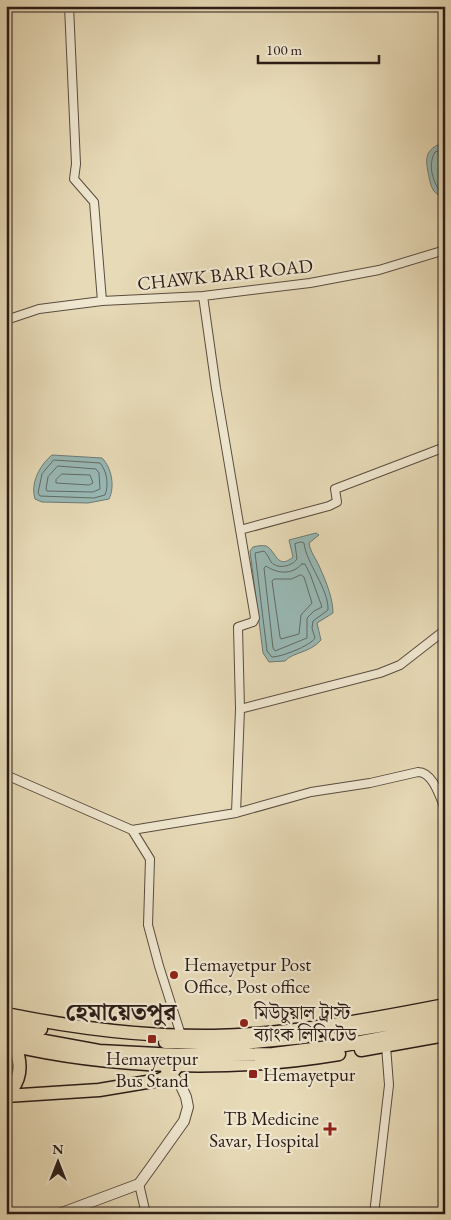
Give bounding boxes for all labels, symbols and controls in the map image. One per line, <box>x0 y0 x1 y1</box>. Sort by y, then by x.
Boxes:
scale bar <box>258 32 380 64</box>
text: 100 m <box>266 40 303 59</box>
street label: CHAWK BARI ROAD <box>136 253 314 296</box>
place label: Hemayetpur Post Office, Post office <box>184 952 311 999</box>
marker: Hemayetpur Post Office, Post office <box>168 969 180 981</box>
district label: হেমায়েতপুর <box>65 996 177 1027</box>
place label: মিউচুয়াল ট্রাস্ট ব্যাংক লিমিটেড <box>253 1000 358 1047</box>
marker: মিউচুয়াল ট্রাস্ট ব্যাংক লিমিটেড <box>238 1017 250 1029</box>
marker: Hemayetpur Bus Stand <box>146 1033 158 1045</box>
place label: Hemayetpur Bus Stand <box>106 1046 199 1093</box>
place label: Hemayetpur <box>263 1062 356 1087</box>
marker: Hemayetpur <box>247 1068 259 1080</box>
place label: TB Medicine Savar, Hospital <box>209 1106 319 1153</box>
marker: TB Medicine Savar, Hospital <box>323 1122 337 1136</box>
north arrow <box>32 1138 82 1188</box>
text: N <box>52 1140 64 1158</box>

